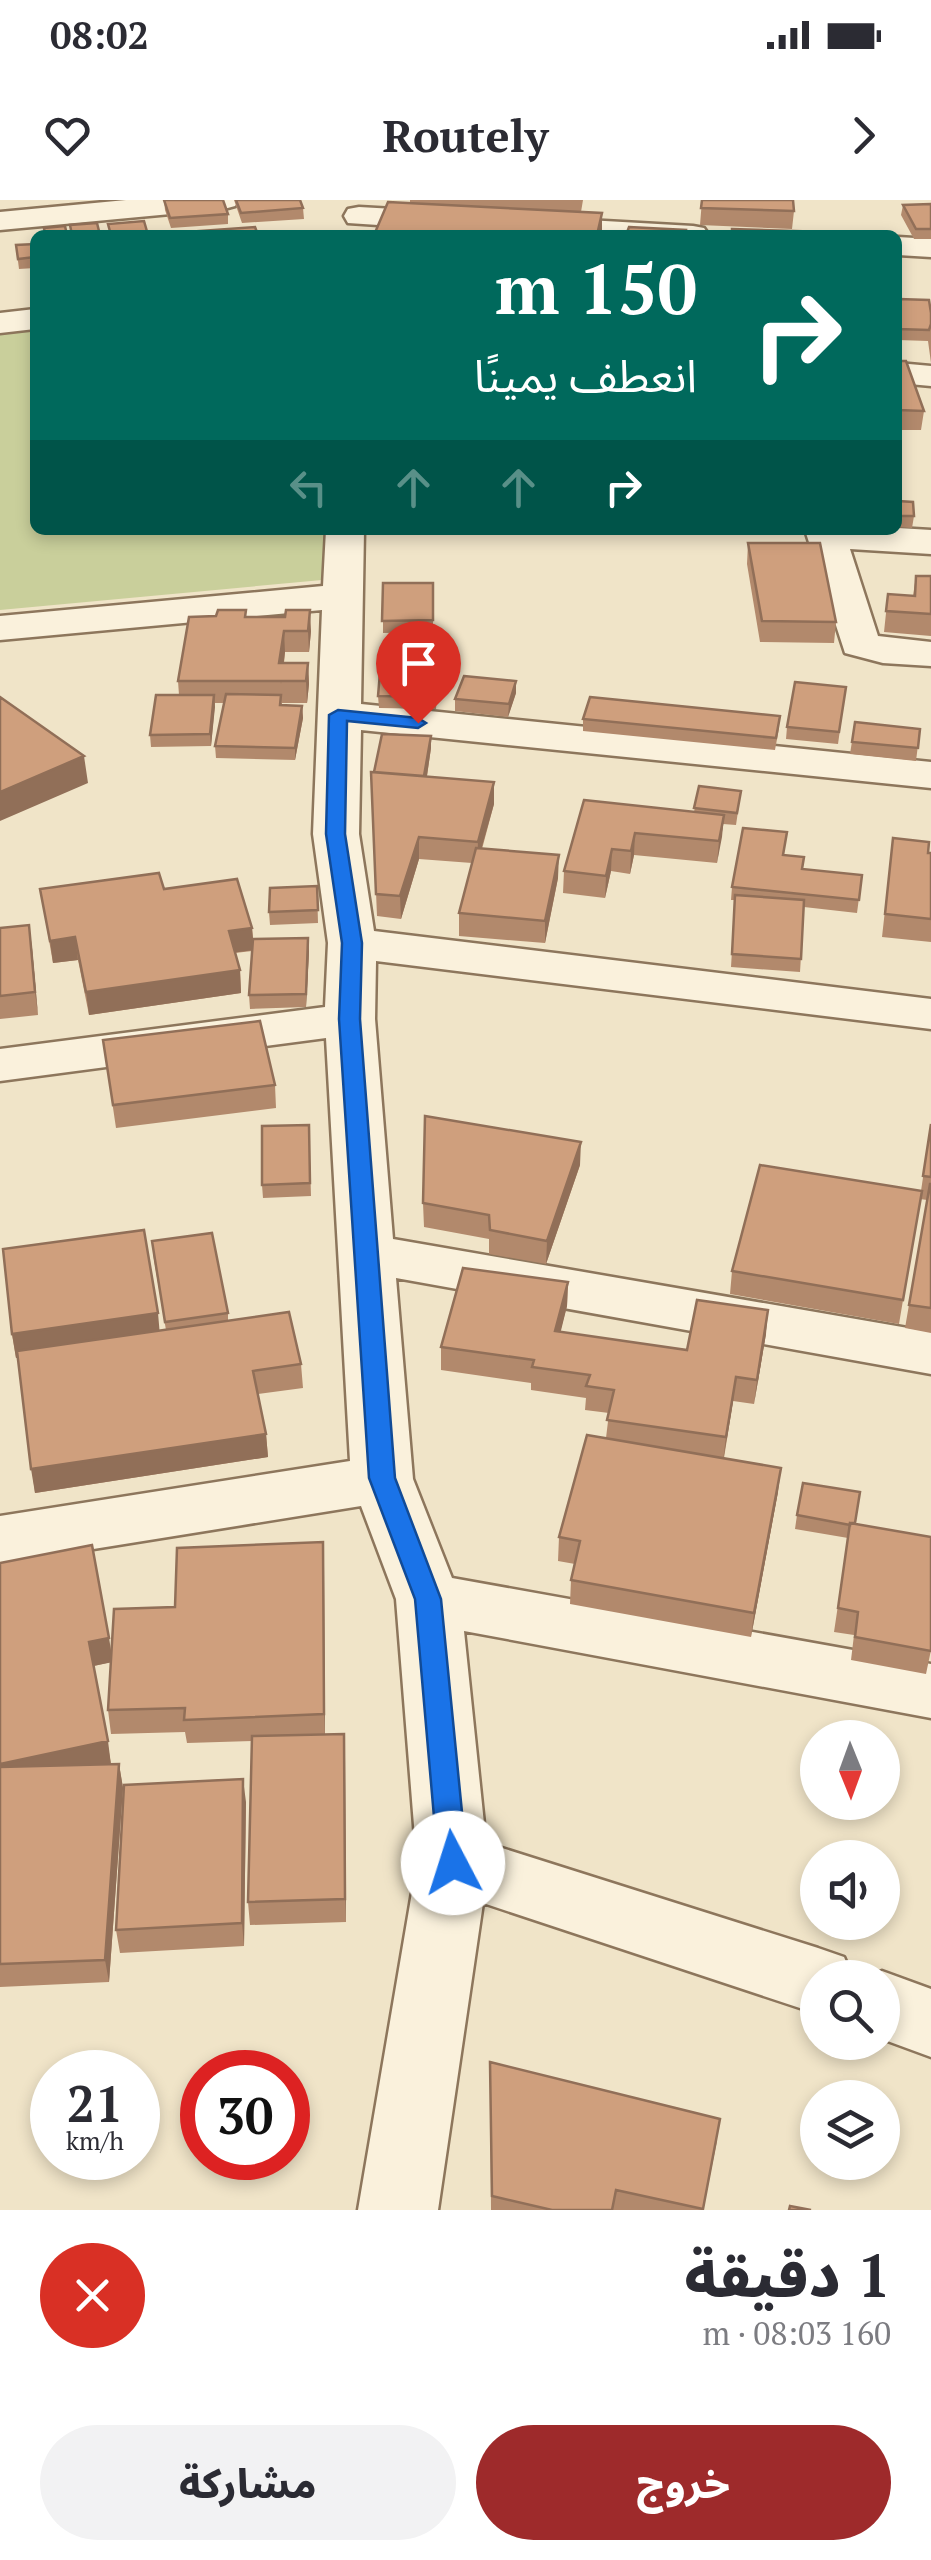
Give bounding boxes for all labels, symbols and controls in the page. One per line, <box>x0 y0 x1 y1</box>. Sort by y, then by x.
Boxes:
text: 08:02 <box>50 10 149 60</box>
text: Routely <box>383 105 548 165</box>
icon: heart <box>40 108 95 163</box>
icon: forward <box>836 108 891 163</box>
text: 150 m <box>495 241 697 334</box>
icon: right <box>732 270 862 400</box>
text: انعطف يمينًا <box>474 345 697 405</box>
icon: left <box>281 460 336 515</box>
icon: ahead <box>386 460 441 515</box>
icon: ahead <box>491 460 546 515</box>
icon: right <box>596 460 651 515</box>
pin <box>376 621 461 724</box>
icon: arrive <box>391 636 446 691</box>
north arrow <box>800 1720 900 1820</box>
map controls <box>800 1720 900 2180</box>
position arrow <box>401 1811 505 1915</box>
button: sound <box>800 1840 900 1940</box>
button: search <box>800 1960 900 2060</box>
speed limit sign: 30 <box>180 2050 310 2180</box>
text: 21 <box>67 2070 123 2136</box>
button: layers <box>800 2080 900 2180</box>
text: km/h <box>66 2124 124 2157</box>
text: 1 دقيقة <box>684 2235 891 2314</box>
button: close <box>40 2243 145 2348</box>
text: 160 m · 08:03 <box>703 2312 891 2354</box>
button: مشاركة <box>40 2425 456 2540</box>
button: خروج <box>476 2425 891 2540</box>

